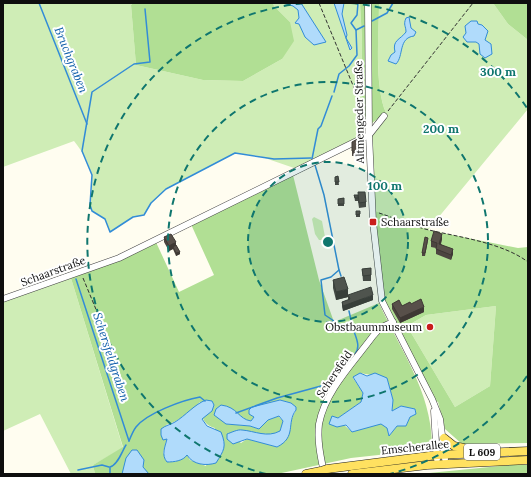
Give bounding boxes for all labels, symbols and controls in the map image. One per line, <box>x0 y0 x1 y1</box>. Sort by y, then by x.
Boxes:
water label: Bruchgraben <box>51 25 92 96</box>
street label: Altmengeder Straße <box>351 60 367 165</box>
text: 300 m <box>480 64 516 79</box>
text: 200 m <box>423 121 459 136</box>
text: 100 m <box>368 178 402 193</box>
place label: Schaarstraße <box>381 215 449 229</box>
marker: Schaarstraße <box>368 217 378 227</box>
centre of rings <box>321 235 335 249</box>
street label: Schaarstraße <box>19 253 87 289</box>
water label: Schersfeldgraben <box>90 311 133 404</box>
place label: Obstbaummuseum <box>325 320 422 334</box>
marker: Obstbaummuseum <box>425 322 435 332</box>
street label: Schersfeld <box>313 347 355 400</box>
street label: Emscherallee <box>380 436 450 458</box>
road number: L 609 <box>464 444 500 460</box>

